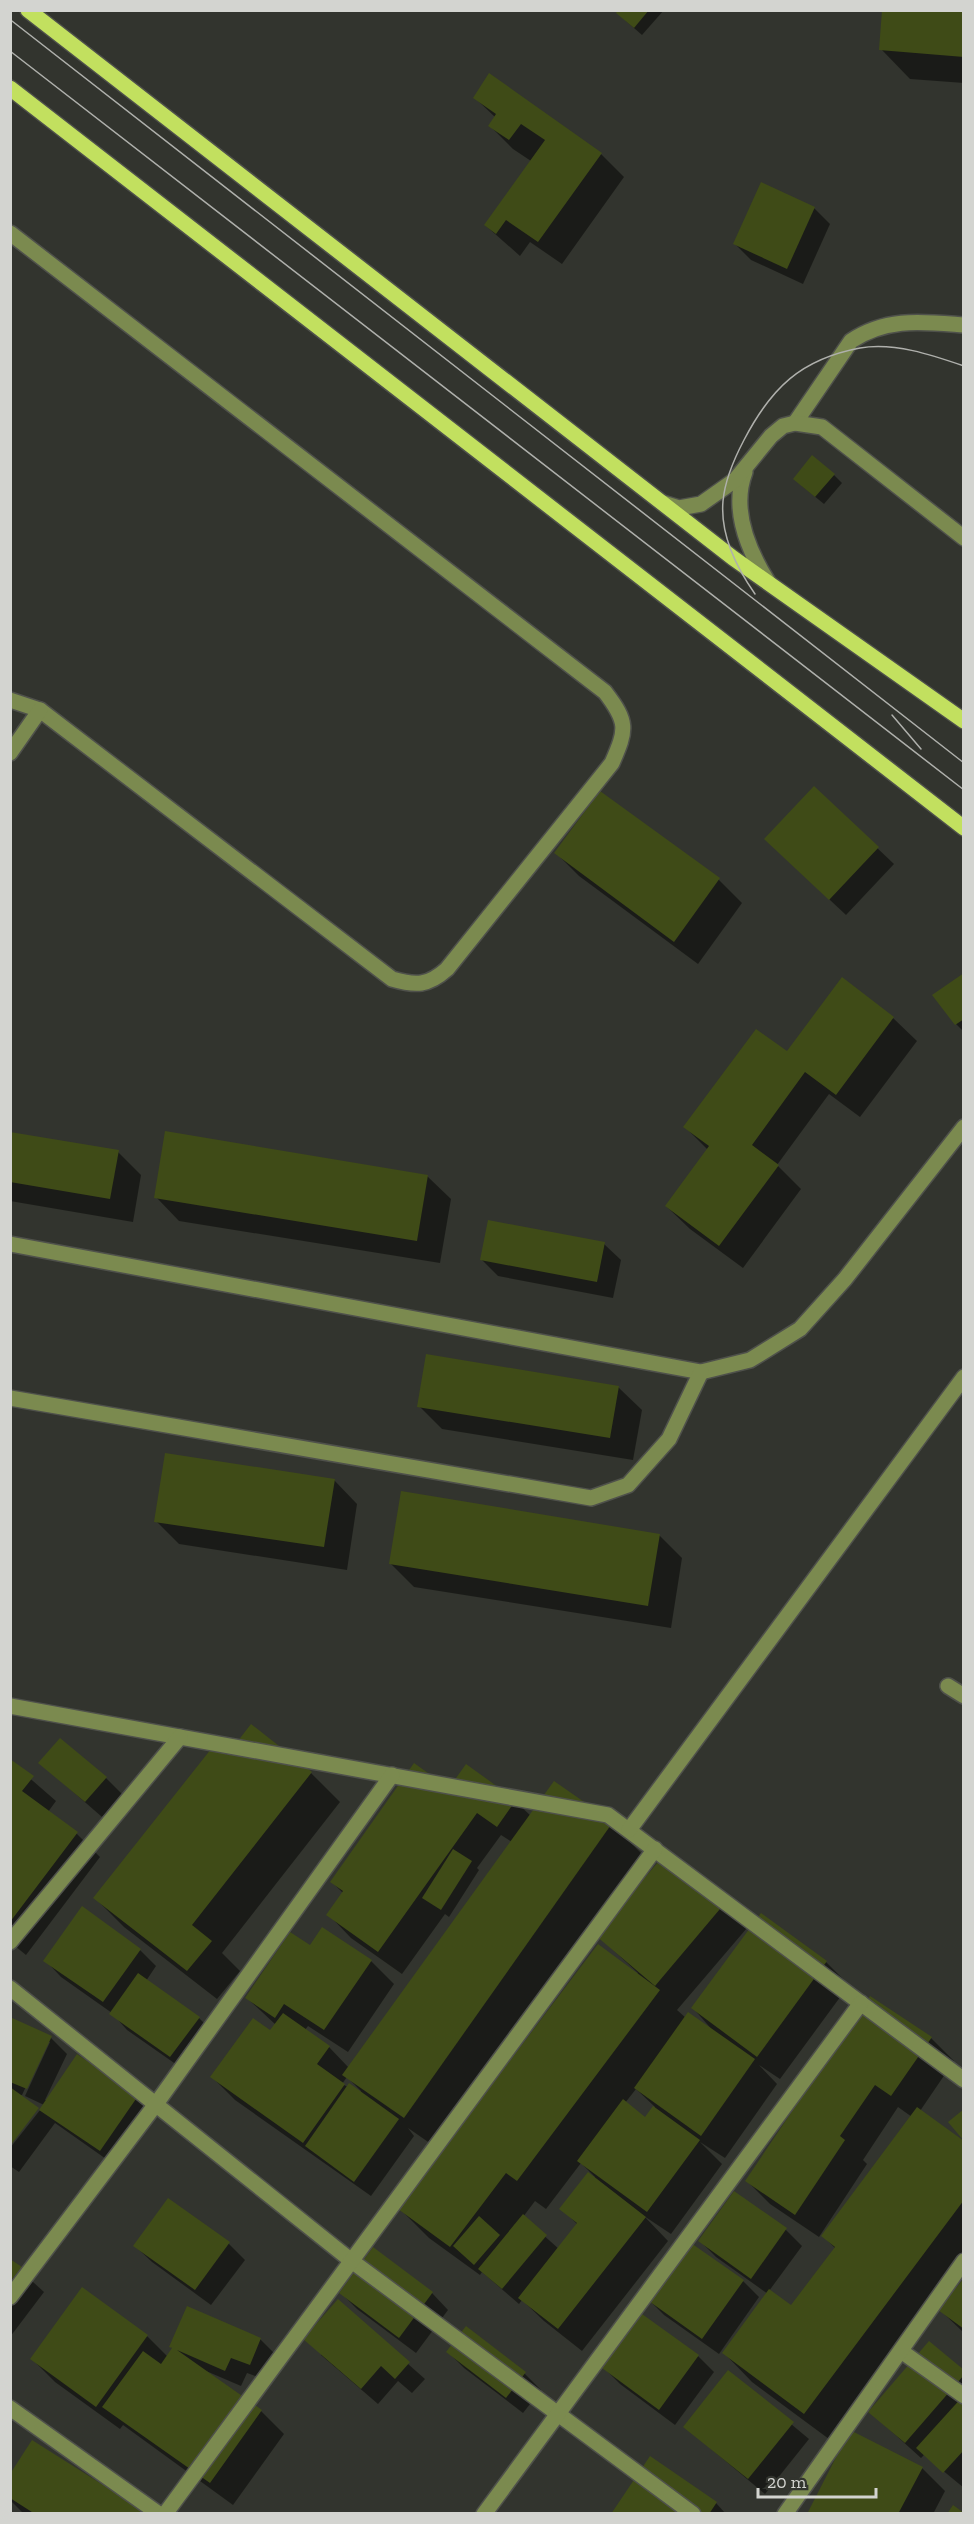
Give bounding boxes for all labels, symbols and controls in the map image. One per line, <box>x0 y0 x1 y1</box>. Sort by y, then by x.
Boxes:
scale bar <box>758 2461 876 2499</box>
text: 20 m <box>767 2471 807 2493</box>

